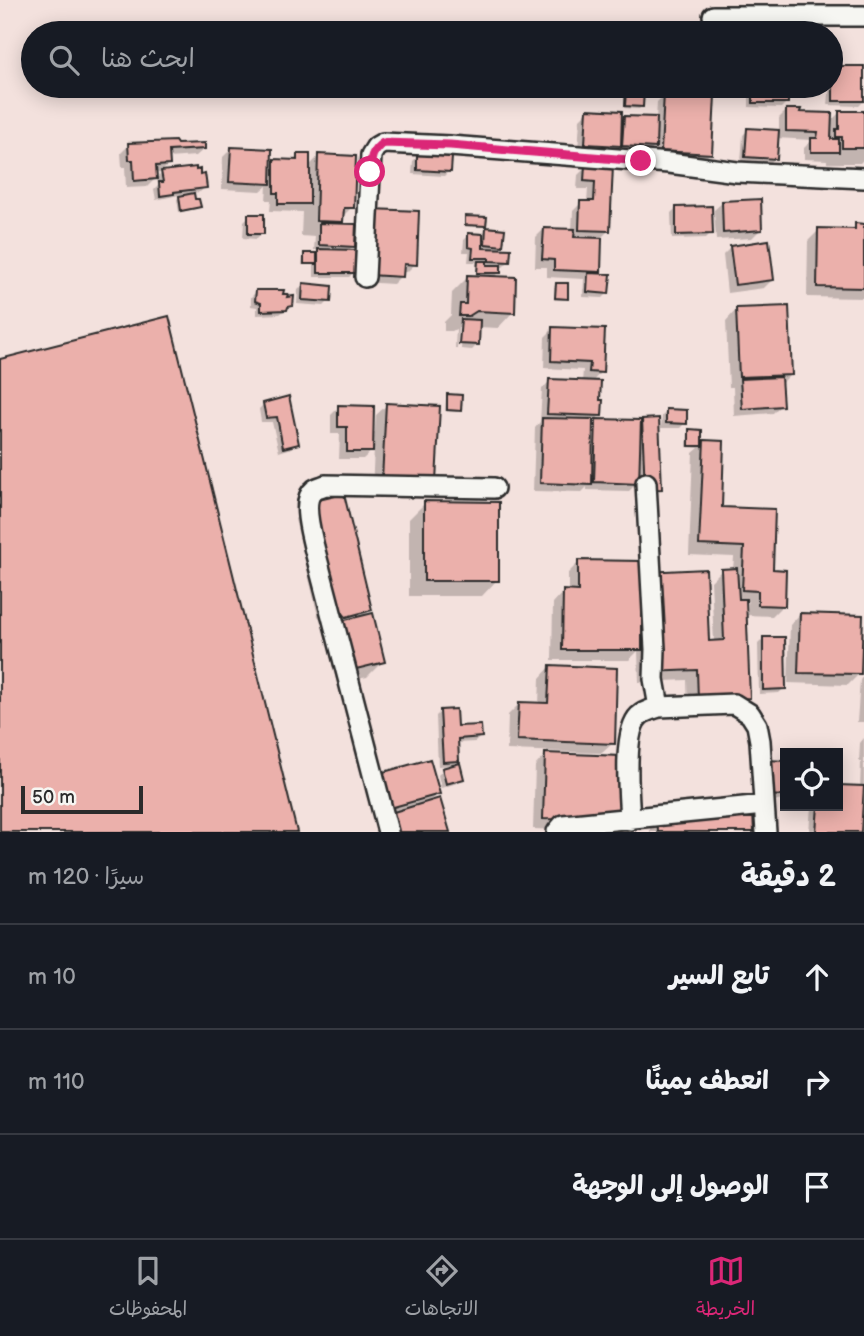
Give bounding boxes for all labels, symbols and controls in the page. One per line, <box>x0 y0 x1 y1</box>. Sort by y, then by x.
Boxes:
search box <box>21 21 843 98</box>
icon: search <box>45 41 83 79</box>
text: ابحث هنا <box>101 44 195 75</box>
route end <box>625 145 656 176</box>
route start <box>354 156 385 187</box>
map controls <box>780 748 843 811</box>
button: locate <box>780 748 843 811</box>
scale bar <box>21 783 144 815</box>
text: 50 m <box>32 786 75 809</box>
text: 2 دقيقة <box>741 859 836 895</box>
text: سيرًا · 120 m <box>28 863 144 891</box>
icon: ahead <box>798 958 836 996</box>
text: تابع السير <box>669 961 769 992</box>
text: 10 m <box>28 963 76 991</box>
icon: right <box>798 1063 836 1101</box>
text: انعطف يمينًا <box>646 1066 769 1097</box>
text: 110 m <box>28 1068 85 1096</box>
icon: arrive <box>798 1168 836 1206</box>
text: الوصول إلى الوجهة <box>572 1171 769 1202</box>
tab: المحفوظات <box>109 1252 187 1325</box>
tab: الاتجاهات <box>405 1252 478 1325</box>
tab: الخريطة <box>696 1252 755 1325</box>

